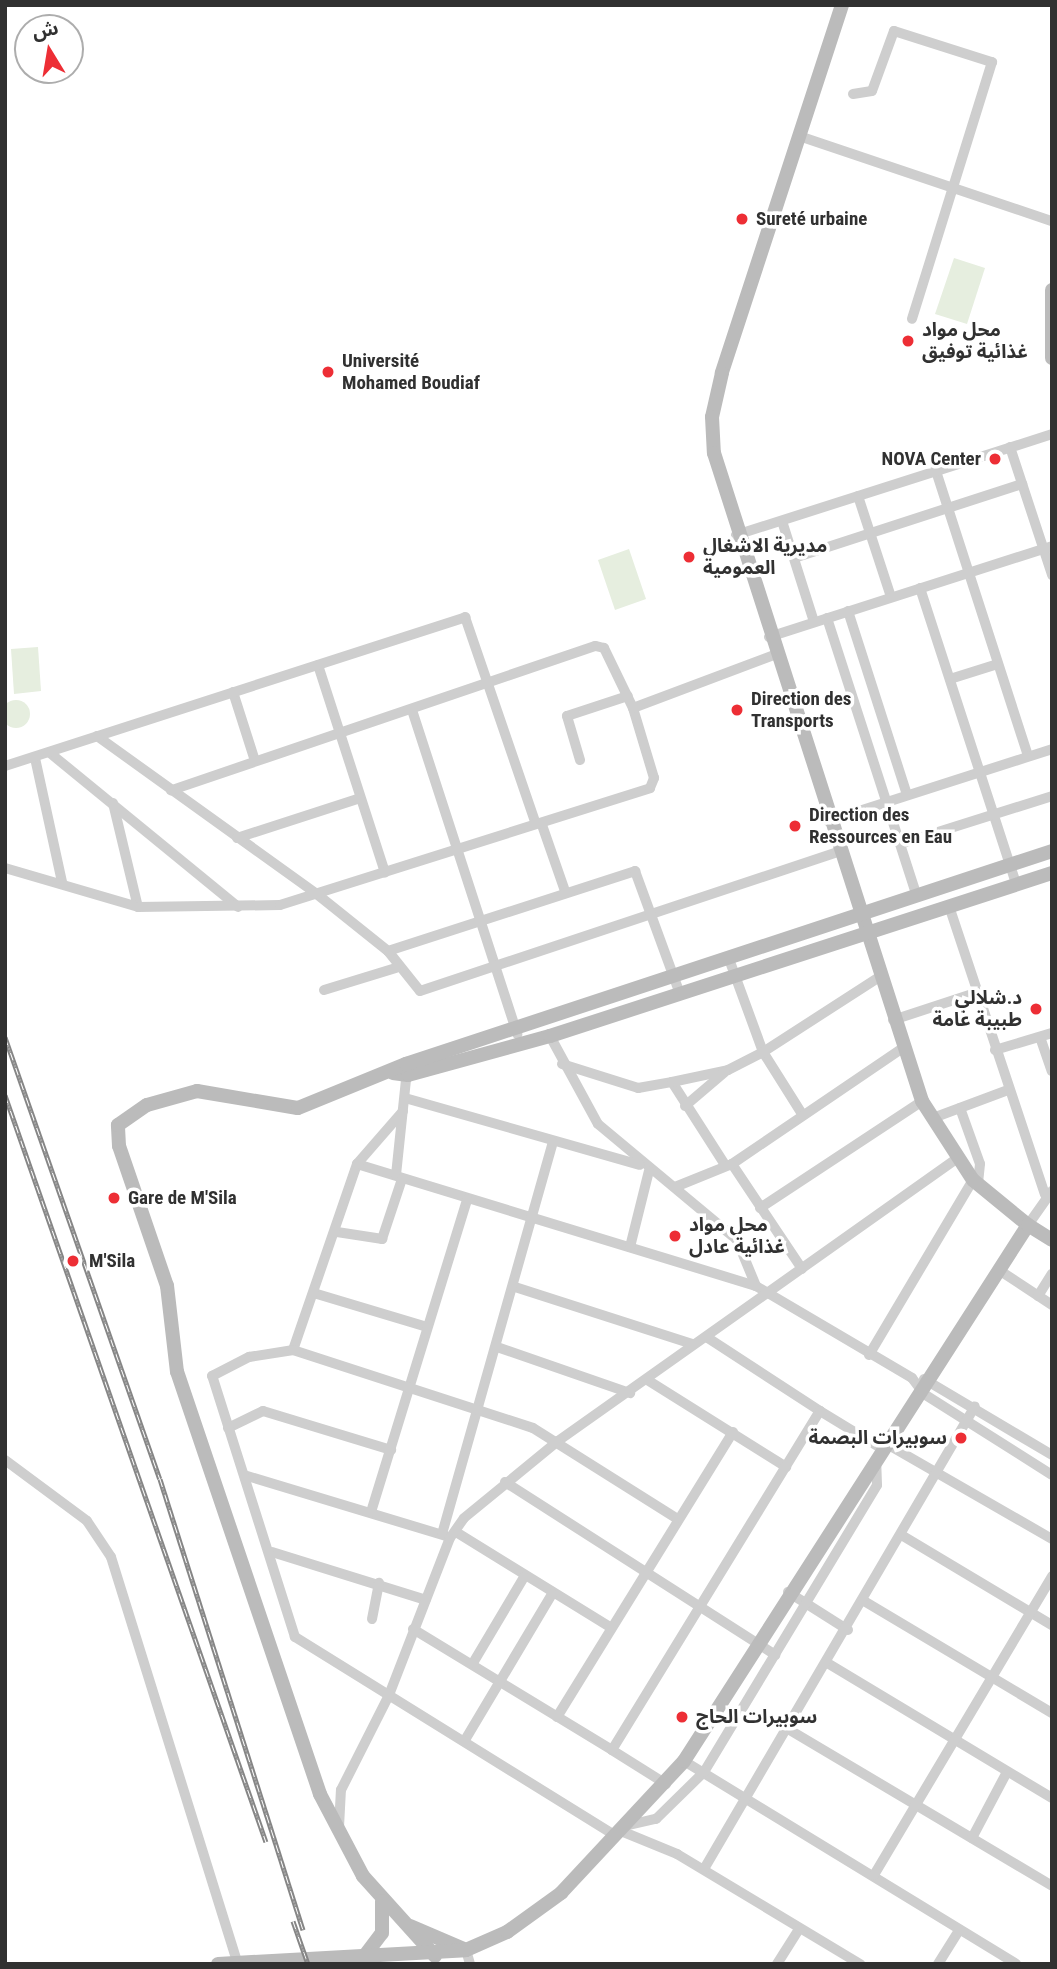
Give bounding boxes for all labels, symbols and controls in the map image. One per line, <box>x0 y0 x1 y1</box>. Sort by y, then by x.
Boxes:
north arrow <box>14 14 84 84</box>
text: ش <box>30 16 60 44</box>
place label: Sureté urbaine <box>756 208 867 230</box>
marker: Sureté urbaine <box>734 211 750 227</box>
place label: محل مواد غذائية توفيق <box>922 319 1028 363</box>
marker: محل مواد غذائية توفيق <box>900 333 916 349</box>
place label: Université Mohamed Boudiaf <box>342 350 480 394</box>
marker: Université Mohamed Boudiaf <box>320 364 336 380</box>
place label: NOVA Center <box>882 448 981 470</box>
marker: NOVA Center <box>987 451 1003 467</box>
place label: مديرية الاشغال العمومية <box>703 535 827 579</box>
marker: مديرية الاشغال العمومية <box>681 549 697 565</box>
place label: Direction des Transports <box>751 688 851 732</box>
marker: Direction des Transports <box>729 702 745 718</box>
place label: Direction des Ressources en Eau <box>809 804 952 848</box>
marker: Direction des Ressources en Eau <box>787 818 803 834</box>
place label: د.شلالي طبيبة عامة <box>932 987 1022 1031</box>
marker: د.شلالي طبيبة عامة <box>1028 1001 1044 1017</box>
place label: Gare de M'Sila <box>128 1187 237 1209</box>
marker: Gare de M'Sila <box>106 1190 122 1206</box>
place label: محل مواد غذائية عادل <box>689 1214 785 1258</box>
marker: محل مواد غذائية عادل <box>667 1228 683 1244</box>
place label: M'Sila <box>89 1250 135 1272</box>
marker: M'Sila <box>63 1251 83 1271</box>
place label: سوبيرات البصمة <box>808 1427 947 1449</box>
marker: سوبيرات البصمة <box>953 1430 969 1446</box>
place label: سوبيرات الحاج <box>696 1706 817 1728</box>
marker: سوبيرات الحاج <box>674 1709 690 1725</box>

